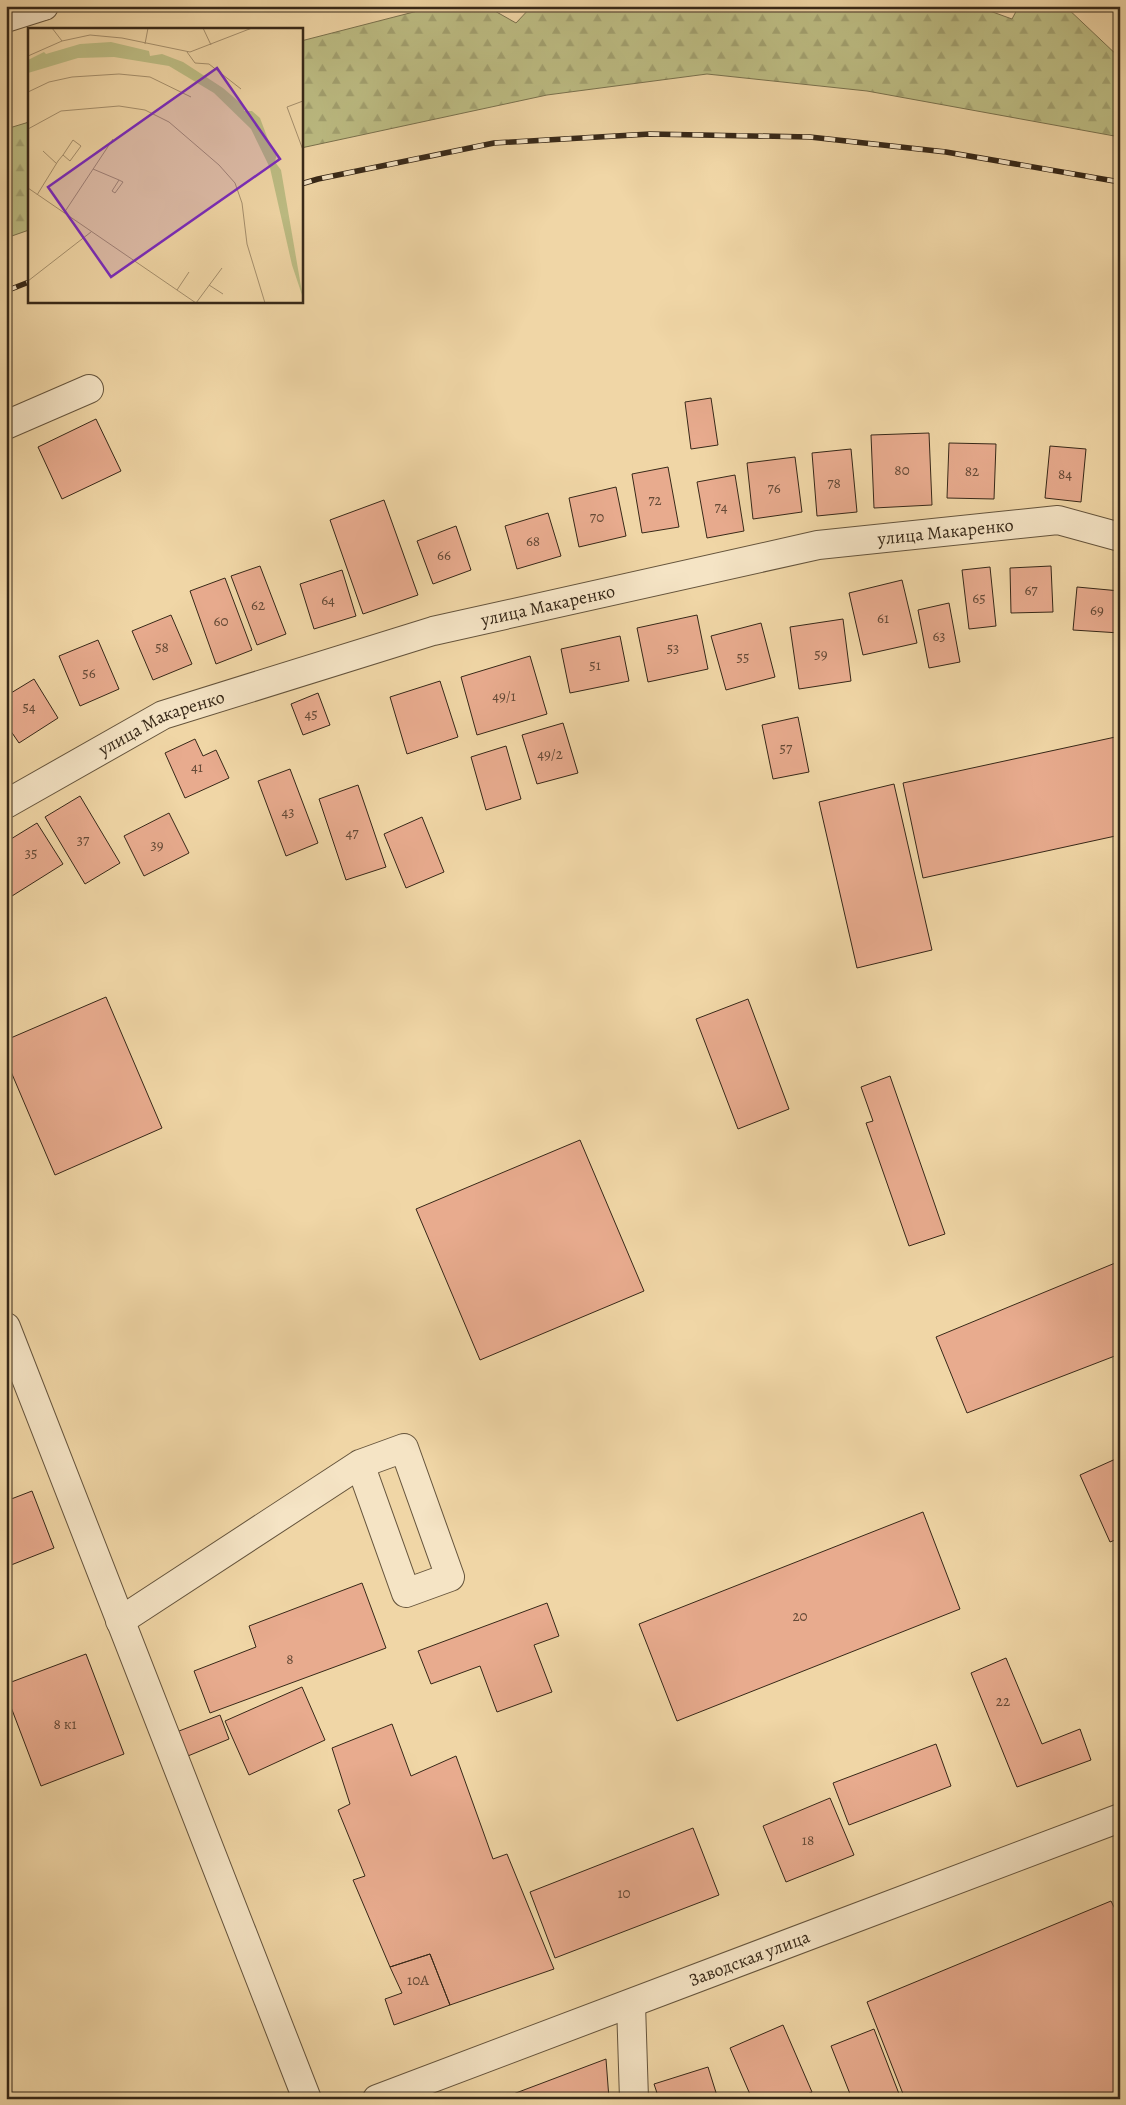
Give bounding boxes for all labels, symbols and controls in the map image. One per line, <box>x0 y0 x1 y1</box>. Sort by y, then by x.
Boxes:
inset map <box>28 28 302 302</box>
house number: 80 <box>894 460 910 480</box>
house number: 82 <box>965 461 979 481</box>
house number: 84 <box>1058 464 1072 484</box>
house number: 78 <box>827 473 841 493</box>
house number: 76 <box>767 478 781 498</box>
house number: 72 <box>648 490 662 510</box>
house number: 74 <box>714 497 728 517</box>
house number: 70 <box>590 507 604 527</box>
street label: улица Макаренко <box>875 513 1015 551</box>
house number: 68 <box>526 531 540 551</box>
house number: 66 <box>437 545 451 565</box>
street label: улица Макаренко <box>478 579 617 632</box>
house number: 67 <box>1024 580 1038 600</box>
house number: 65 <box>972 588 986 608</box>
house number: 64 <box>321 590 335 610</box>
house number: 62 <box>251 595 265 615</box>
house number: 69 <box>1090 600 1104 620</box>
house number: 61 <box>877 608 889 628</box>
house number: 60 <box>214 611 228 631</box>
house number: 63 <box>932 626 946 646</box>
house number: 58 <box>155 637 169 657</box>
house number: 53 <box>667 638 679 658</box>
house number: 59 <box>814 644 828 664</box>
house number: 55 <box>737 647 749 667</box>
house number: 51 <box>589 655 601 675</box>
house number: 56 <box>82 663 96 683</box>
street label: улица Макаренко <box>93 685 227 762</box>
house number: 49/1 <box>492 686 516 706</box>
house number: 54 <box>22 697 36 717</box>
house number: 45 <box>304 704 318 724</box>
house number: 57 <box>780 738 793 758</box>
house number: 49/2 <box>537 744 563 764</box>
house number: 41 <box>191 757 203 777</box>
house number: 43 <box>281 802 295 822</box>
house number: 47 <box>345 823 359 843</box>
house number: 37 <box>77 830 90 850</box>
house number: 39 <box>150 835 164 855</box>
house number: 35 <box>25 843 37 863</box>
house number: 20 <box>792 1606 808 1626</box>
house number: 8 <box>286 1649 294 1669</box>
house number: 22 <box>996 1691 1010 1711</box>
house number: 8 к1 <box>53 1714 77 1734</box>
house number: 18 <box>802 1830 814 1850</box>
house number: 10 <box>617 1883 631 1903</box>
street label: Заводская улица <box>685 1924 814 1992</box>
house number: 10А <box>407 1970 429 1990</box>

